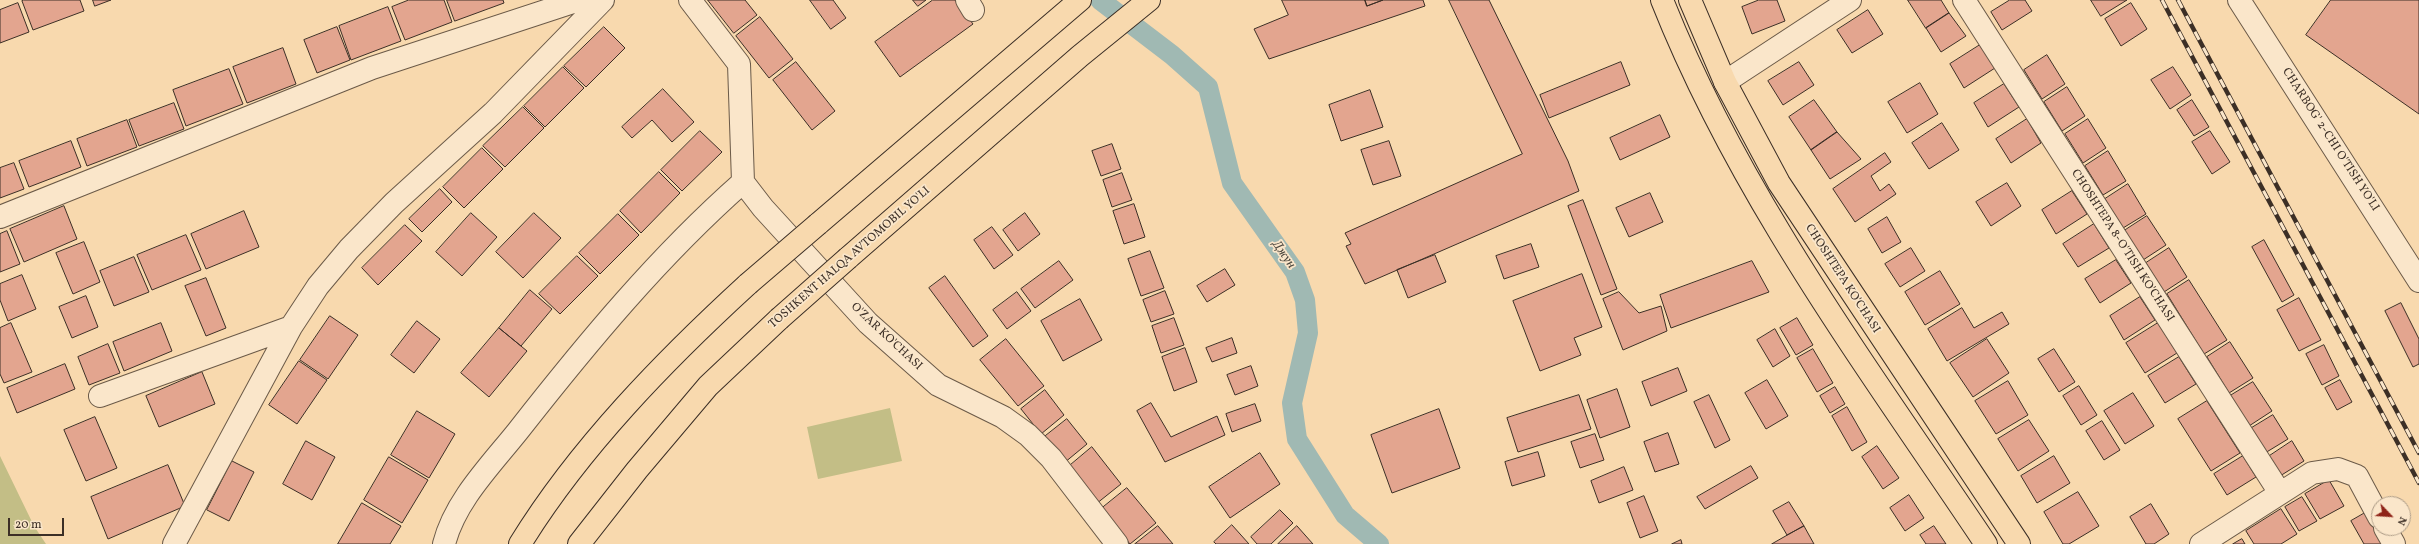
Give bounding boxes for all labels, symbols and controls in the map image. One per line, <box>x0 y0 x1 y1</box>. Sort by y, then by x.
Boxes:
street label: CHARBOG' 2-CHI O'TISH YO'LI <box>2278 66 2382 214</box>
street label: CHOSHTEPA 8-O'TISH KO'CHASI <box>2067 167 2177 325</box>
street label: TOSHKENT HALQA AVTOMOBIL YO'LI <box>766 184 934 332</box>
street label: CHOSHTEPA KO'CHASI <box>1801 222 1883 336</box>
water label: Джун <box>1268 238 1298 272</box>
street label: O'ZAR KO'CHASI <box>847 300 925 374</box>
north arrow <box>2371 496 2411 536</box>
scale bar <box>10 510 66 536</box>
text: N <box>2393 514 2410 528</box>
text: 20 m <box>15 517 42 533</box>

